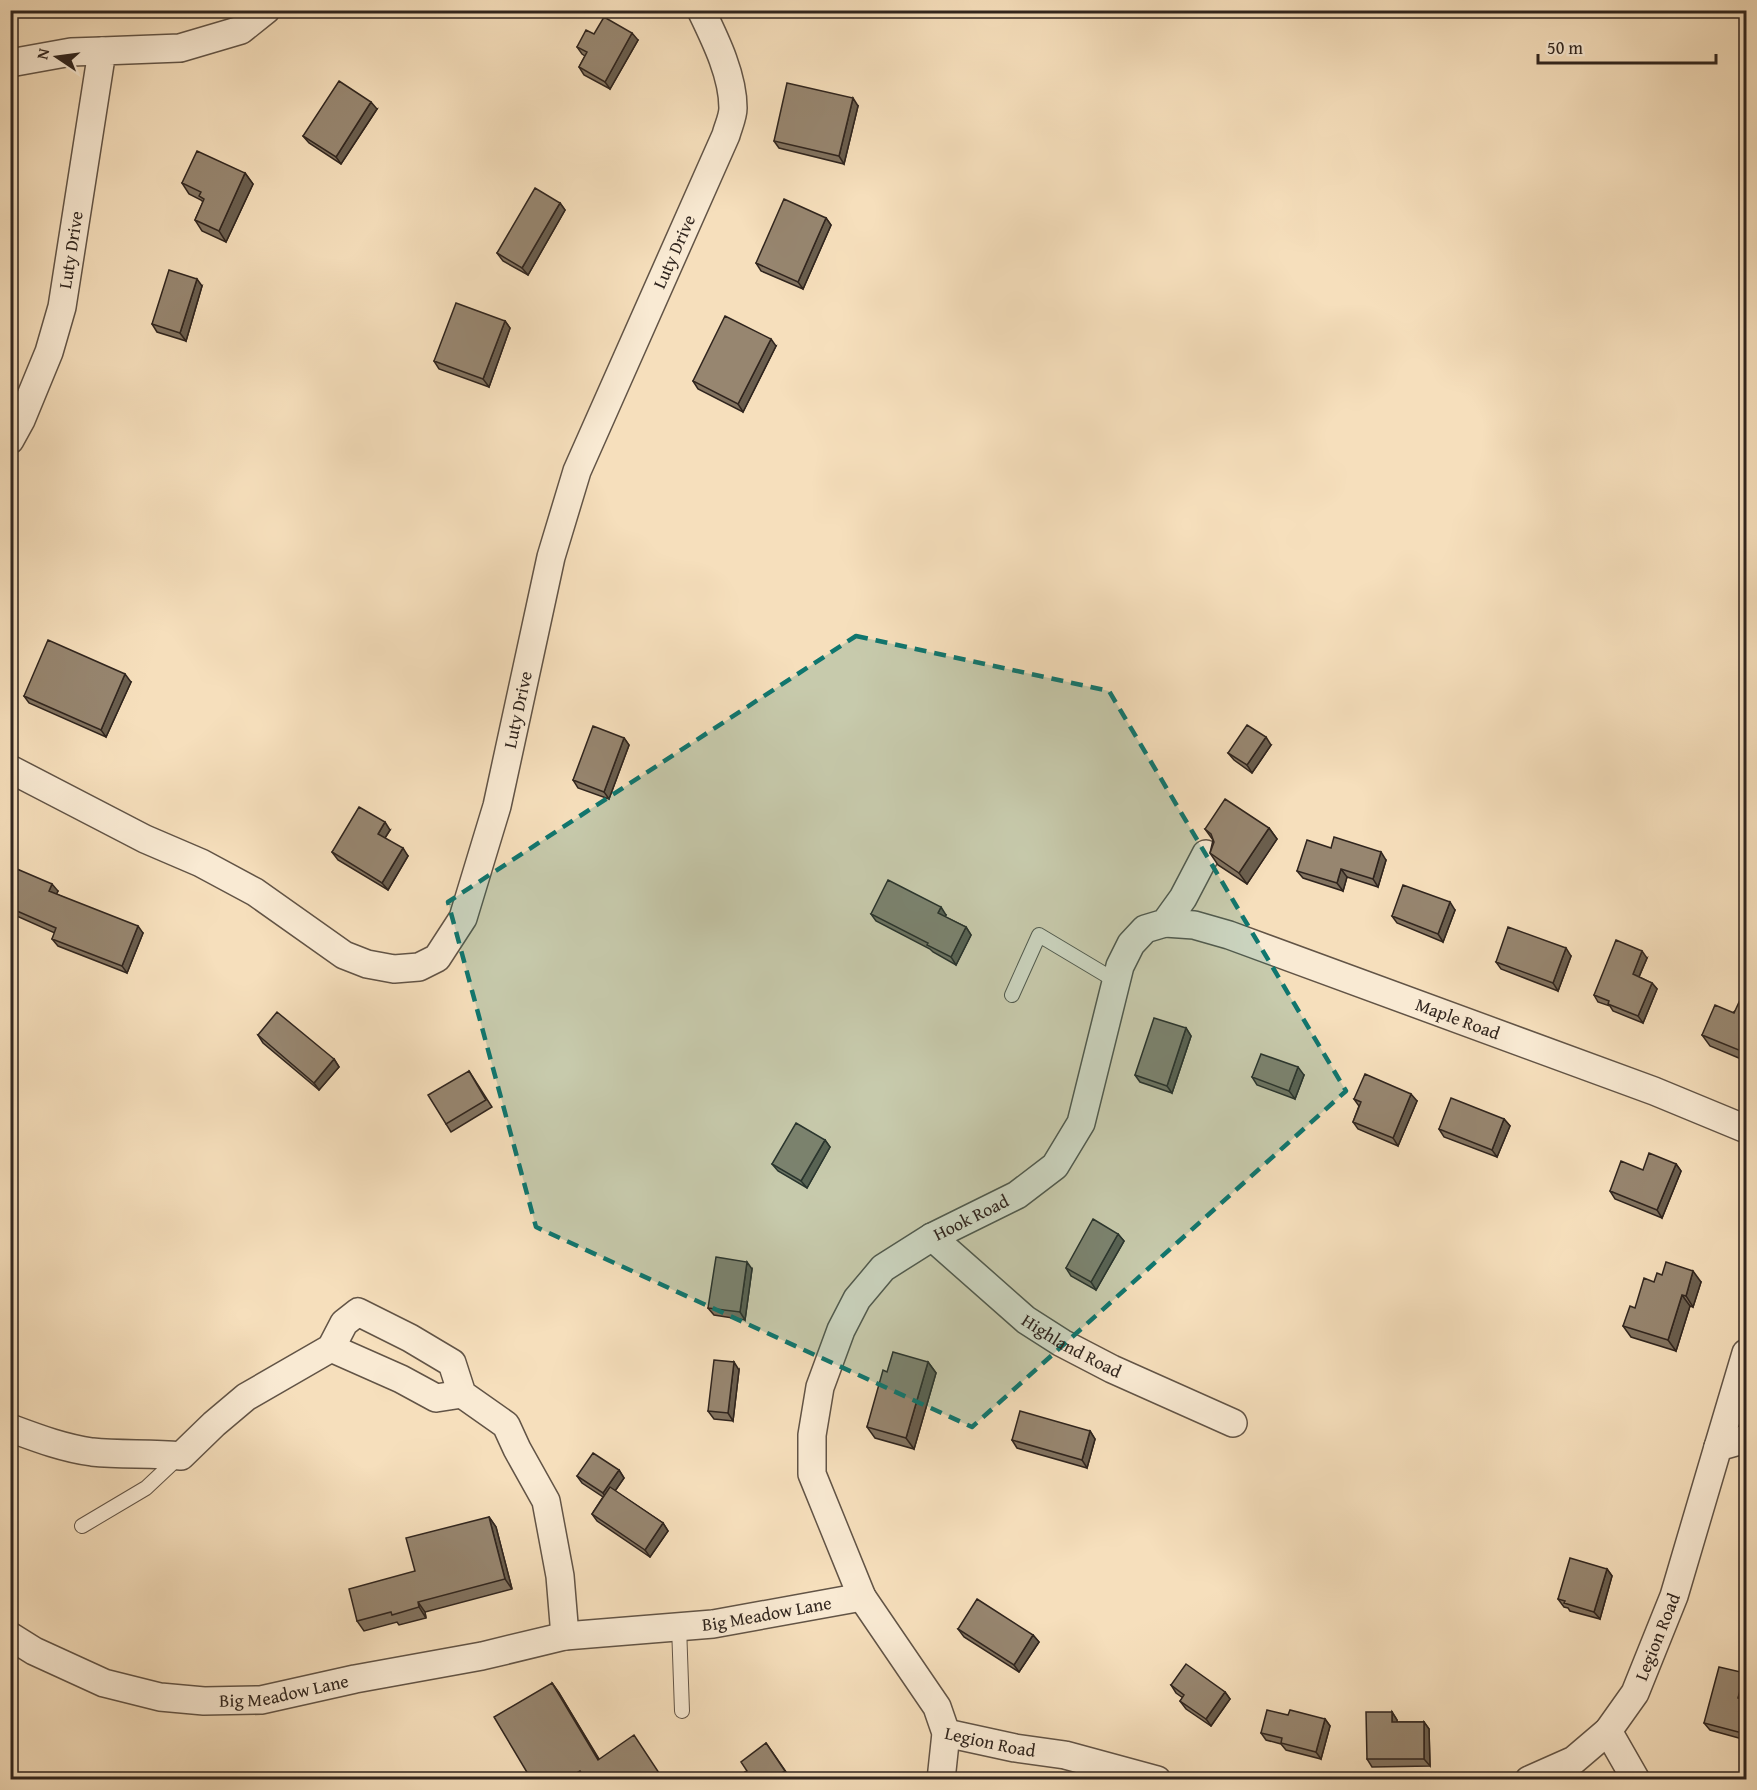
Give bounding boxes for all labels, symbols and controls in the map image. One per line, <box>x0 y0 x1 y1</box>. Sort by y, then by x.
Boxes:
north arrow <box>27 27 87 87</box>
scale bar <box>1538 27 1716 65</box>
text: 50 m <box>1547 34 1583 61</box>
text: N <box>29 45 55 62</box>
street label: Luty Drive <box>51 209 90 291</box>
street label: Luty Drive <box>646 210 702 293</box>
street label: Luty Drive <box>496 668 539 751</box>
street label: Maple Road <box>1412 991 1504 1046</box>
street label: Hook Road <box>928 1187 1014 1247</box>
street label: Highland Road <box>1017 1307 1126 1385</box>
street label: Big Meadow Lane <box>701 1589 834 1638</box>
street label: Legion Road <box>1627 1589 1687 1685</box>
street label: Big Meadow Lane <box>219 1667 351 1714</box>
street label: Legion Road <box>942 1719 1038 1764</box>

